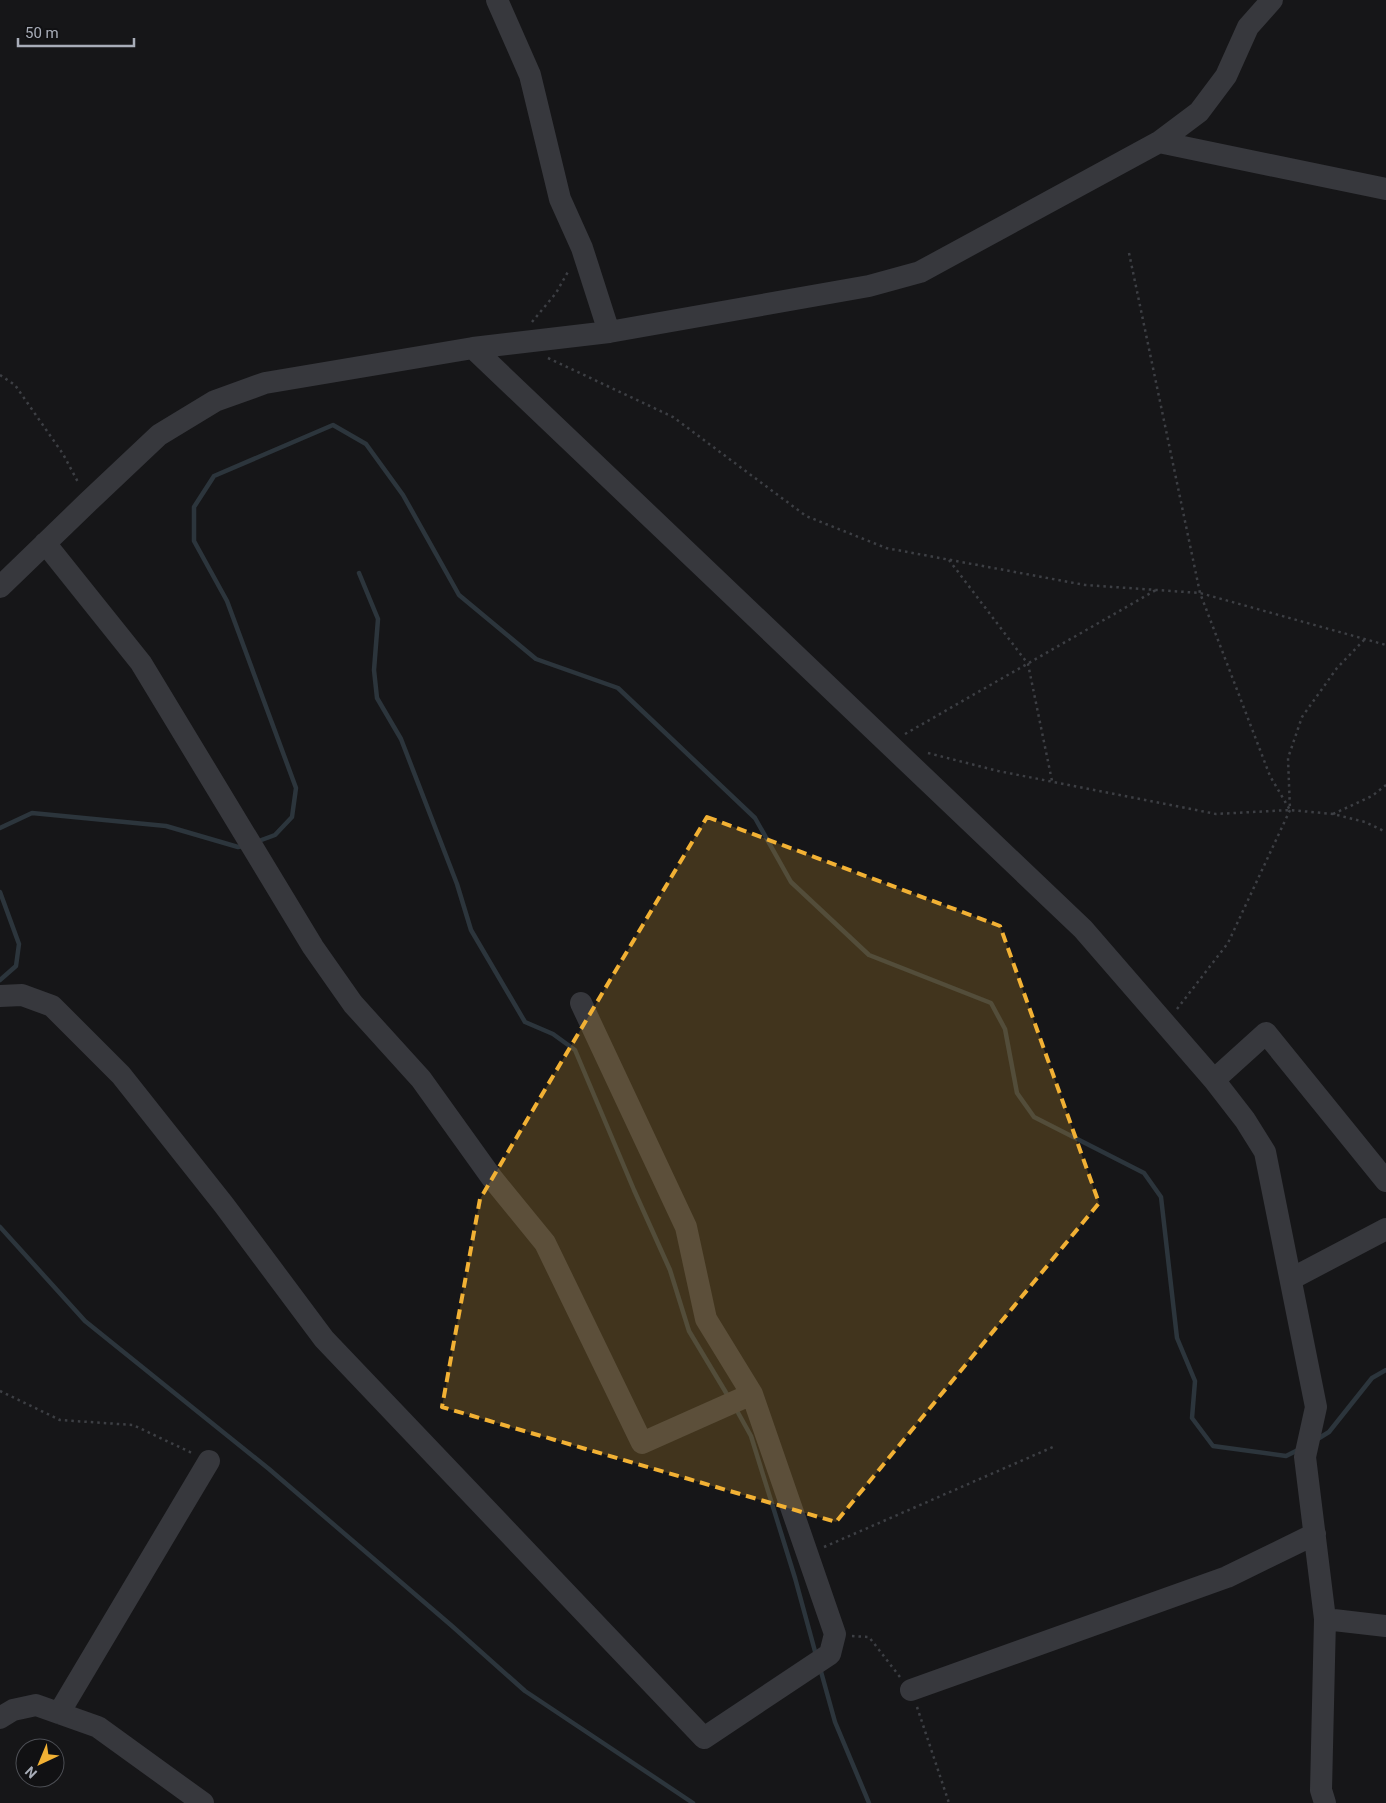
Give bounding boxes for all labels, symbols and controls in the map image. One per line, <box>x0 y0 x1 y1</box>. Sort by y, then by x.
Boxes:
scale bar <box>18 15 134 47</box>
text: 50 m <box>25 24 59 42</box>
north arrow <box>15 1738 65 1788</box>
text: N <box>22 1763 40 1782</box>

